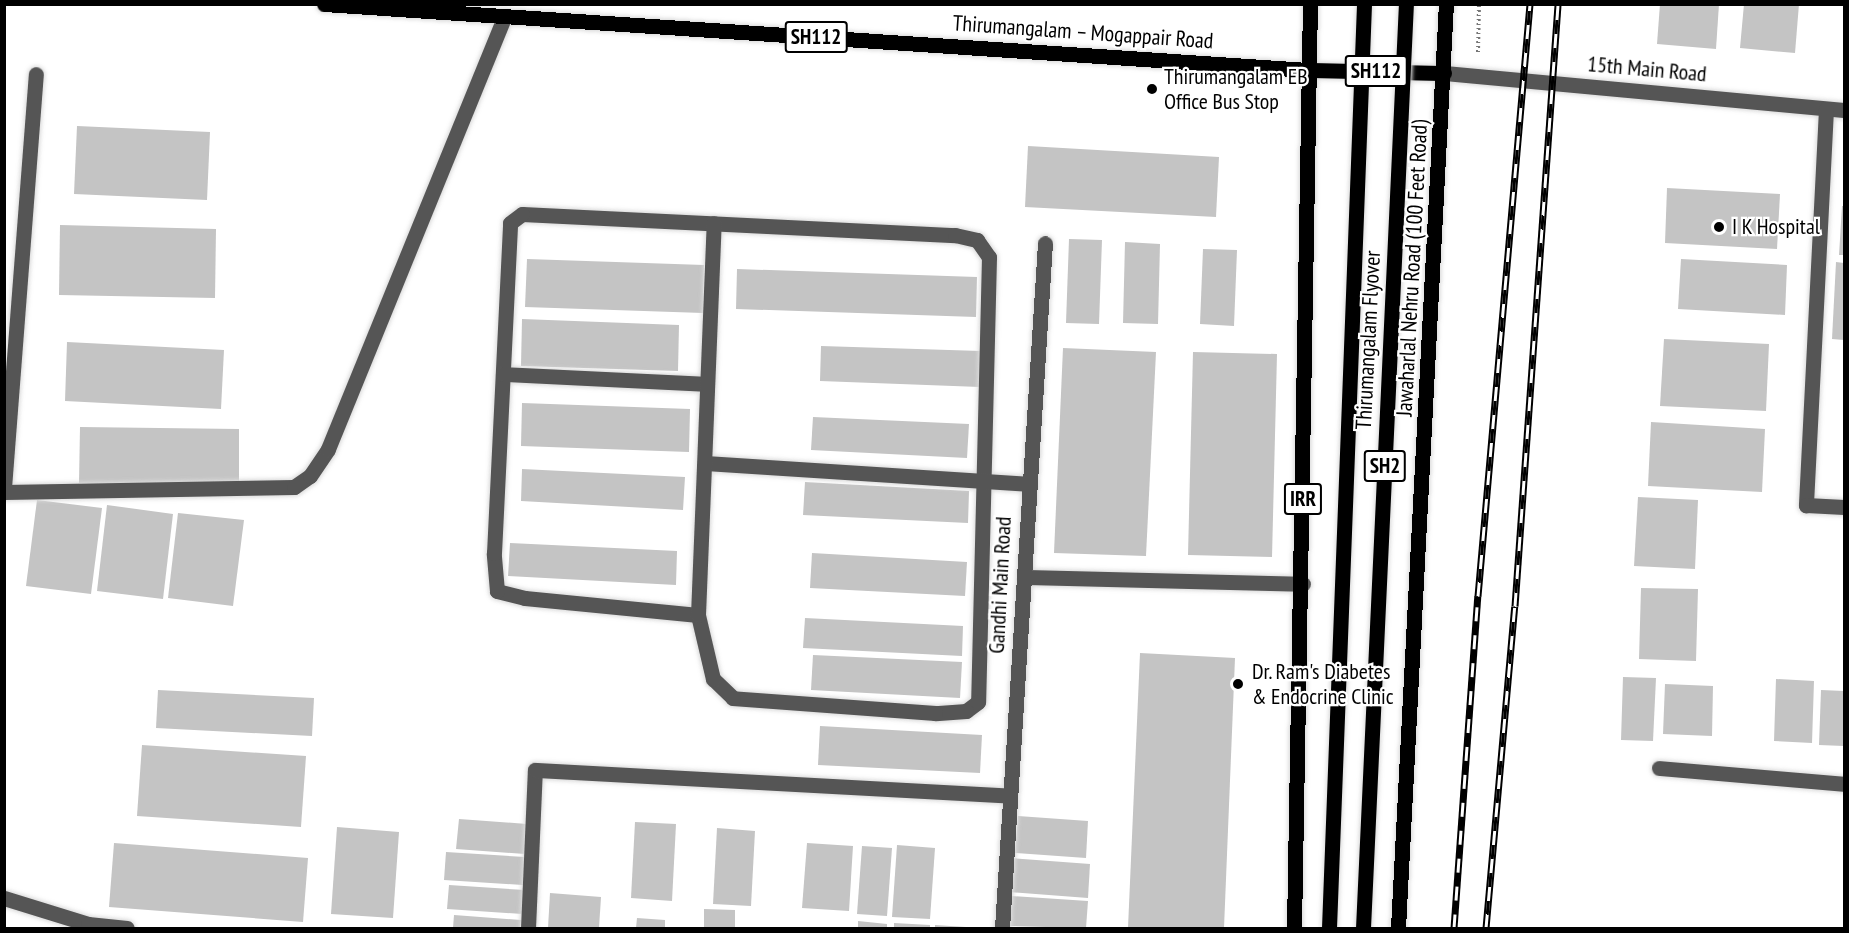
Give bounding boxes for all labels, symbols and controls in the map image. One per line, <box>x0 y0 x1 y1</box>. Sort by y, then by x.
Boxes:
street label: Thirumangalam – Mogappair Road <box>951 10 1215 54</box>
road number: SH112 <box>784 19 848 55</box>
street label: 15th Main Road <box>1586 51 1708 87</box>
road number: SH112 <box>1344 53 1408 89</box>
place label: Thirumangalam EB Office Bus Stop <box>1164 63 1308 114</box>
marker: Thirumangalam EB Office Bus Stop <box>1145 82 1159 96</box>
street label: Jawaharlal Nehru Road (100 Feet Road) <box>1391 119 1433 417</box>
place label: I K Hospital <box>1732 214 1820 240</box>
marker: I K Hospital <box>1710 218 1728 236</box>
street label: Thirumangalam Flyover <box>1350 250 1386 430</box>
road number: SH2 <box>1362 448 1408 484</box>
road number: IRR <box>1284 481 1322 517</box>
street label: Gandhi Main Road <box>983 516 1017 654</box>
place label: Dr. Ram's Diabetes & Endocrine Clinic <box>1252 658 1394 710</box>
marker: Dr. Ram's Diabetes & Endocrine Clinic <box>1229 675 1247 693</box>

